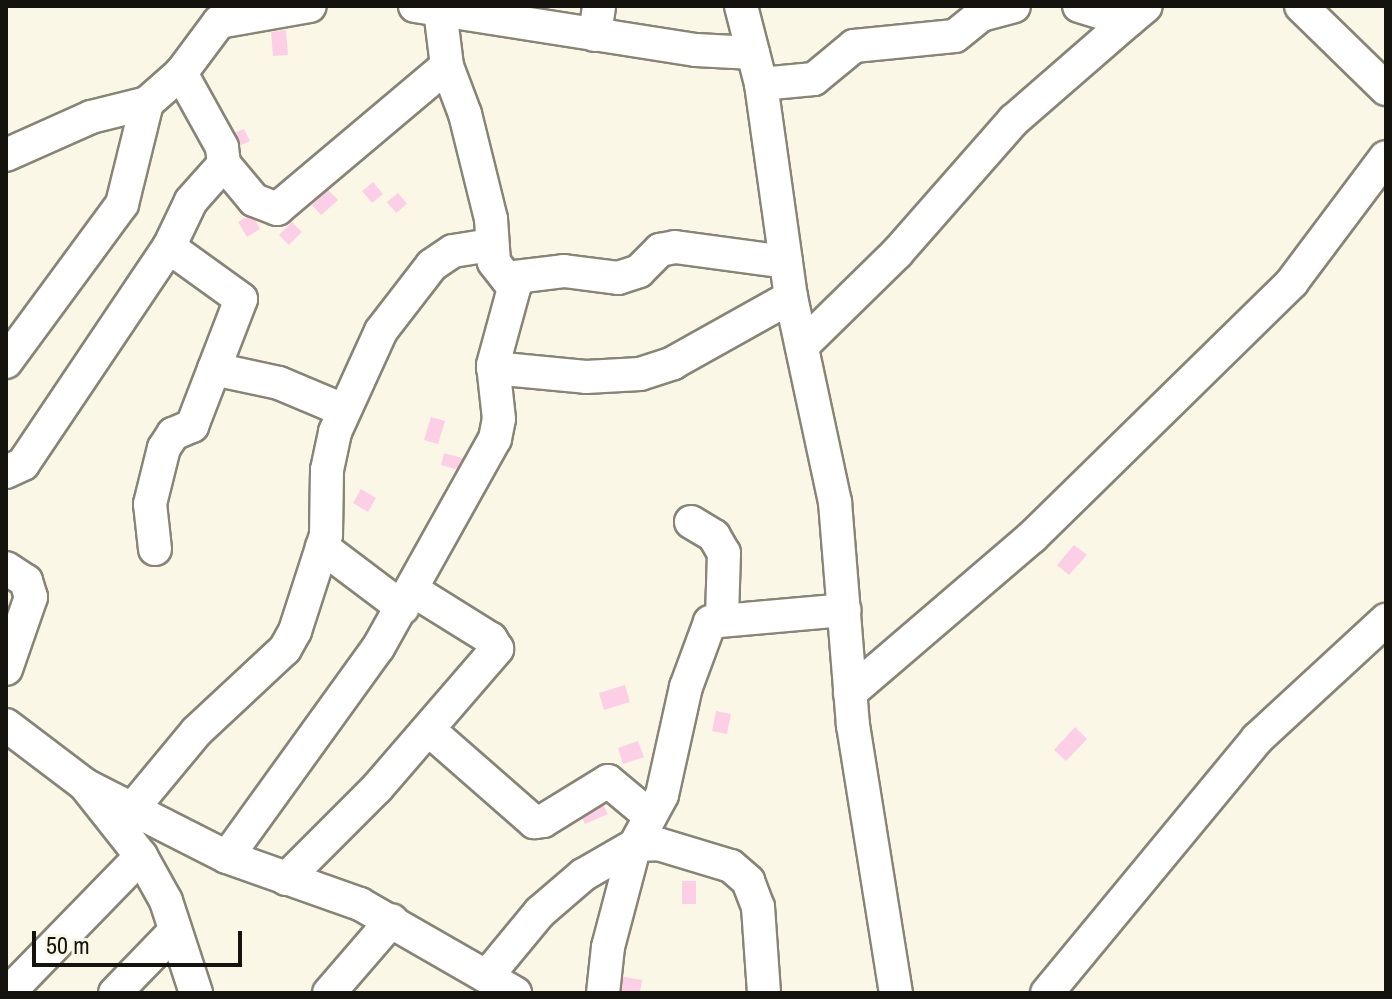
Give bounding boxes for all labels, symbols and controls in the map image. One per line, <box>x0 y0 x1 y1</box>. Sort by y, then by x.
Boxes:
scale bar <box>36 915 246 965</box>
text: 50 m <box>46 929 90 961</box>

